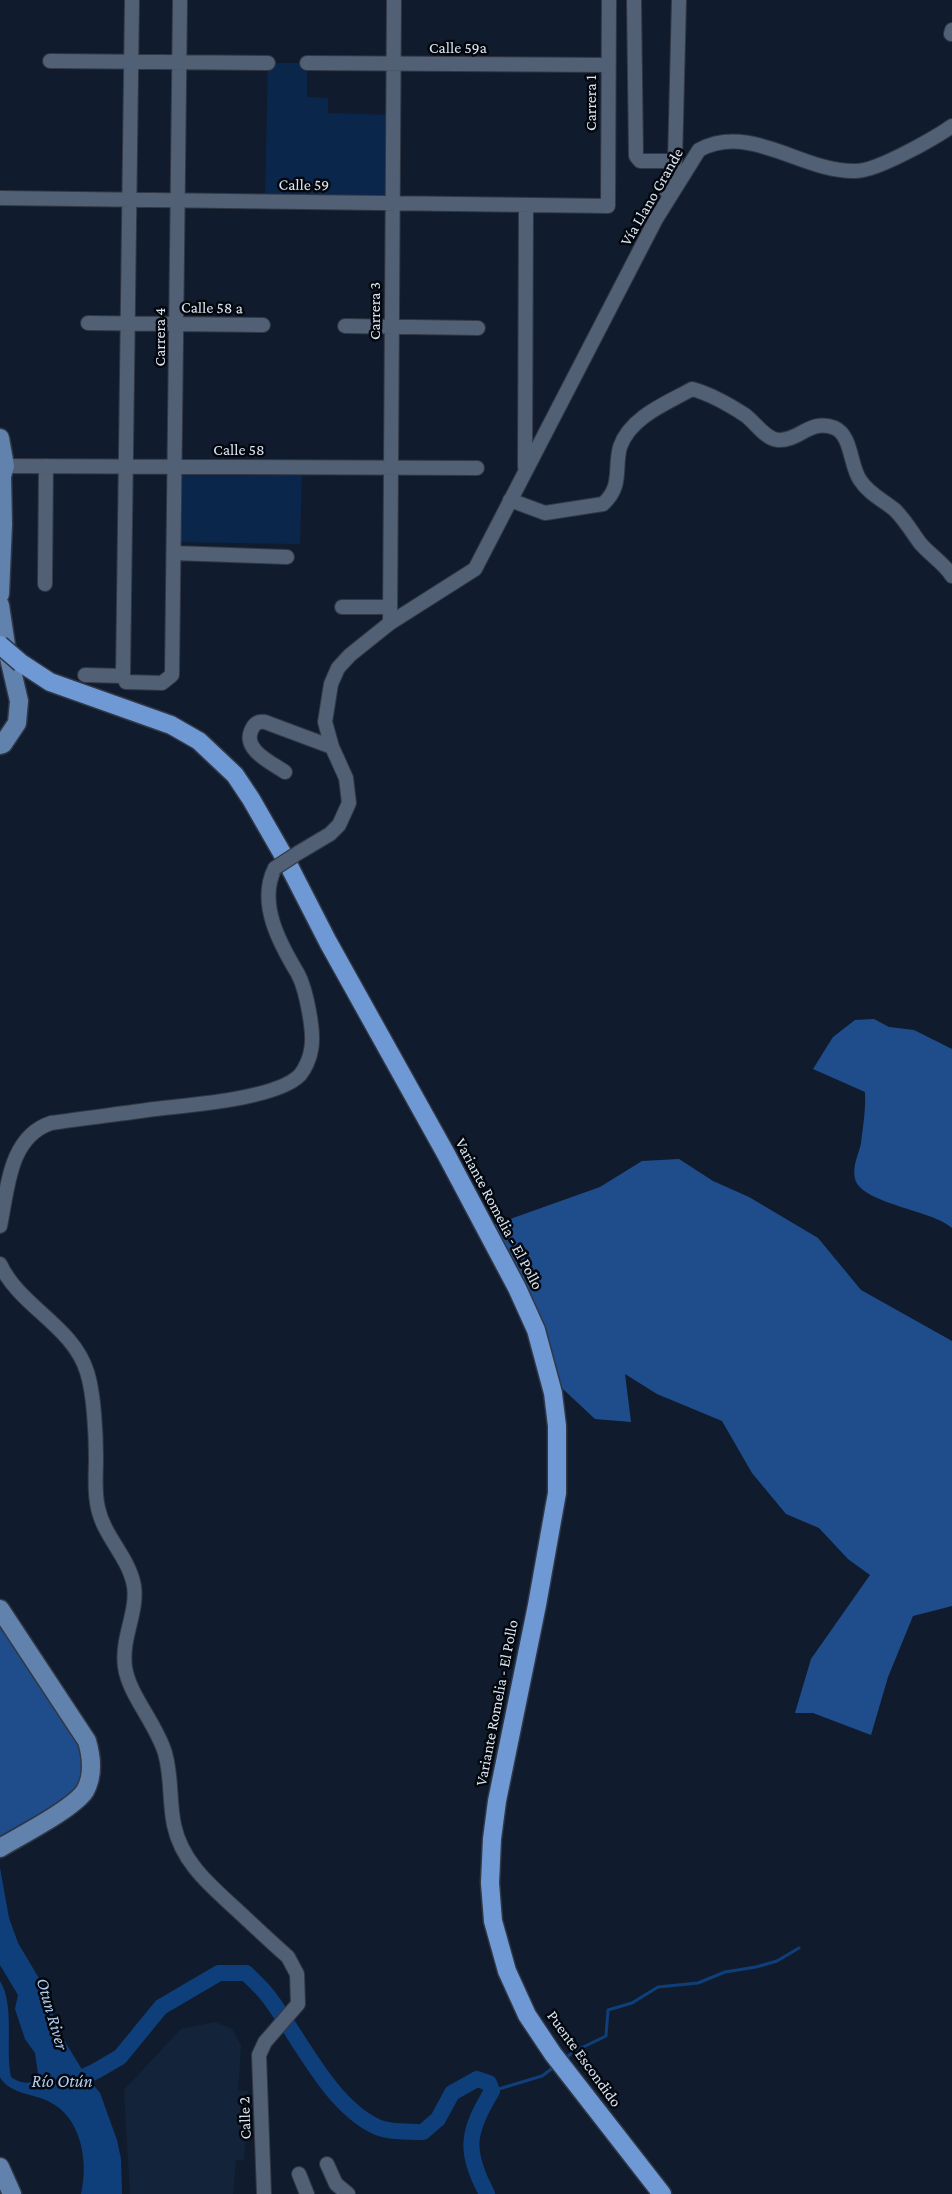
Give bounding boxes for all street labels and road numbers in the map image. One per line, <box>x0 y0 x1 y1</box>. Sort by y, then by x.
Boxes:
street label: Calle 59a <box>429 38 487 58</box>
street label: Carrera 1 <box>581 75 601 131</box>
street label: Vía Llano Grande <box>616 145 688 249</box>
street label: Calle 59 <box>279 175 329 195</box>
street label: Carrera 3 <box>365 282 385 340</box>
street label: Calle 58 a <box>181 298 243 318</box>
street label: Carrera 4 <box>150 308 170 366</box>
street label: Calle 58 <box>213 440 265 460</box>
street label: Variante Romelia - El Pollo <box>451 1135 547 1293</box>
street label: Variante Romelia - El Pollo <box>471 1618 523 1788</box>
street label: Puente Escondido <box>543 2007 625 2111</box>
street label: Calle 2 <box>235 2096 255 2140</box>

